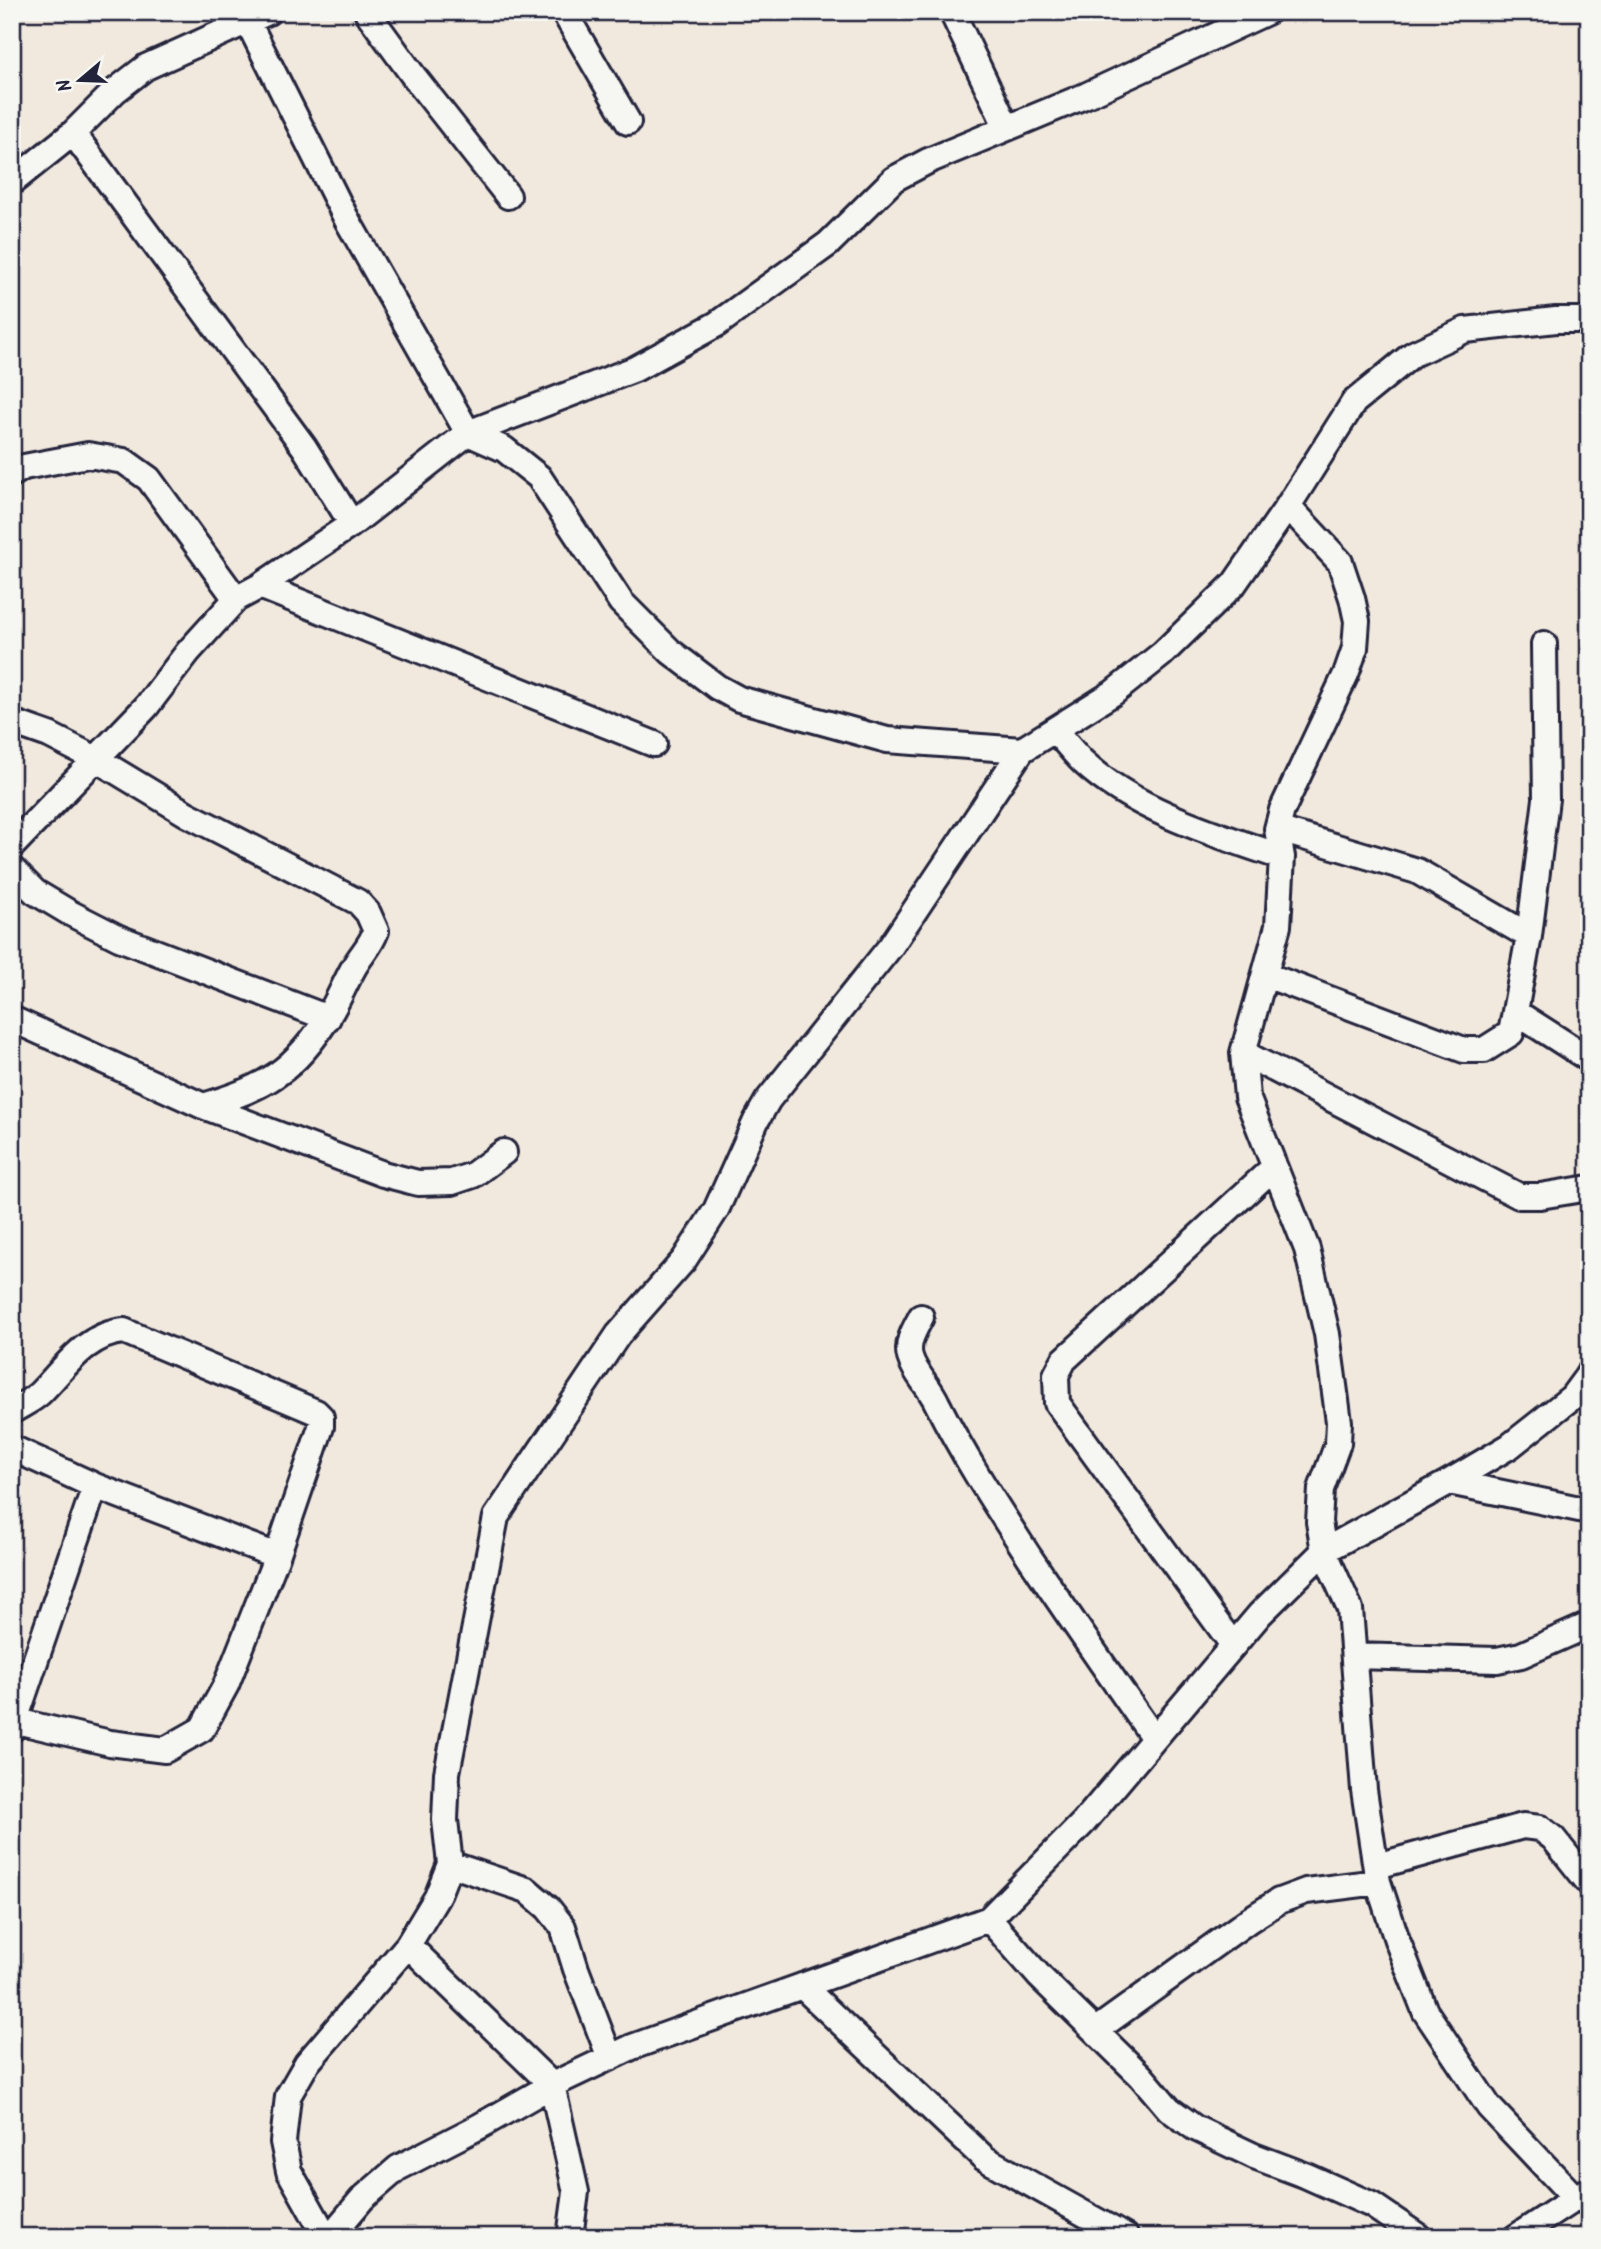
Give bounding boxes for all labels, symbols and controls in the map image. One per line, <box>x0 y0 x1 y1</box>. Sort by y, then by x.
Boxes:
north arrow <box>46 46 116 116</box>
text: N <box>50 74 82 95</box>

